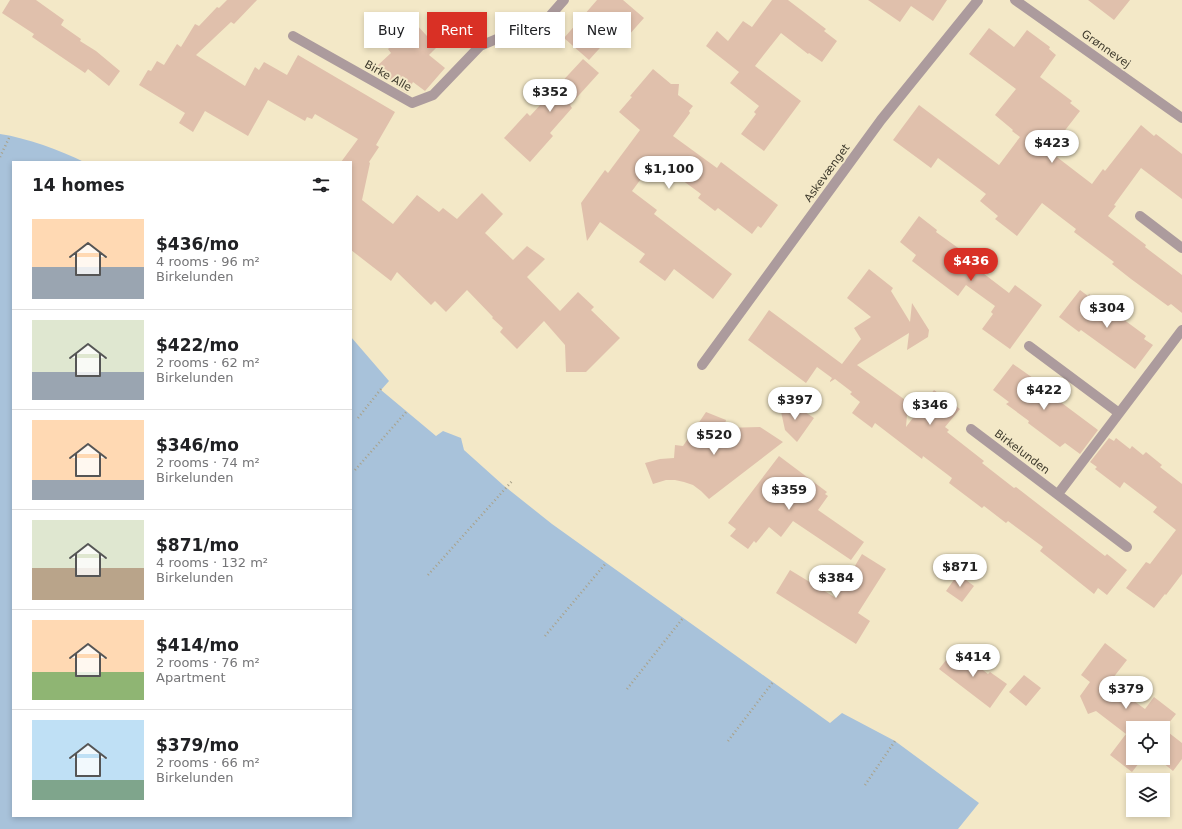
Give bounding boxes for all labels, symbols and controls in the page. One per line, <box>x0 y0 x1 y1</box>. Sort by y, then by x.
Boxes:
chip: Buy <box>364 12 419 48</box>
chip: Rent <box>427 12 487 48</box>
chip: Filters <box>495 12 565 48</box>
chip: New <box>573 12 631 48</box>
street label: Grønnevej <box>1079 27 1133 71</box>
street label: Birke Alle <box>362 58 414 94</box>
pin: $352 <box>526 79 574 113</box>
text: $352 <box>532 84 568 99</box>
pin: $423 <box>1028 130 1076 164</box>
text: $423 <box>1034 135 1070 150</box>
street label: Askevænget <box>802 141 853 204</box>
pin: $1,100 <box>636 156 702 190</box>
text: $1,100 <box>644 161 694 176</box>
icon: filters <box>310 174 332 196</box>
text: 14 homes <box>32 175 125 195</box>
text: $436/mo <box>156 234 239 254</box>
icon: home <box>64 235 112 283</box>
pin: $436 <box>947 248 995 282</box>
text: $436 <box>953 253 989 268</box>
text: 4 rooms · 96 m² <box>156 254 260 269</box>
text: Birkelunden <box>156 269 234 284</box>
pin: $304 <box>1083 295 1131 329</box>
text: $304 <box>1089 300 1125 315</box>
text: $422/mo <box>156 335 239 355</box>
icon: home <box>64 336 112 384</box>
text: 2 rooms · 62 m² <box>156 355 260 370</box>
text: Birkelunden <box>156 370 234 385</box>
pin: $422 <box>1020 377 1068 411</box>
text: $422 <box>1026 382 1062 397</box>
pin: $397 <box>771 387 819 421</box>
text: $397 <box>777 392 813 407</box>
pin: $346 <box>906 392 954 426</box>
text: $346 <box>912 397 948 412</box>
pin: $520 <box>690 422 738 456</box>
text: $520 <box>696 427 732 442</box>
street label: Birkelunden <box>992 427 1052 477</box>
text: $346/mo <box>156 435 239 455</box>
icon: home <box>64 436 112 484</box>
text: 2 rooms · 74 m² <box>156 455 260 470</box>
text: Birkelunden <box>156 470 234 485</box>
pin: $359 <box>765 477 813 511</box>
text: $359 <box>771 482 807 497</box>
text: $871/mo <box>156 535 239 555</box>
icon: home <box>64 536 112 584</box>
pin: $871 <box>936 554 984 588</box>
text: 4 rooms · 132 m² <box>156 555 268 570</box>
text: $871 <box>942 559 978 574</box>
pin: $384 <box>812 565 860 599</box>
text: Birkelunden <box>156 570 234 585</box>
text: $384 <box>818 570 854 585</box>
text: $414/mo <box>156 635 239 655</box>
icon: home <box>64 636 112 684</box>
pin: $414 <box>949 644 997 678</box>
text: $414 <box>955 649 991 664</box>
text: 2 rooms · 76 m² <box>156 655 260 670</box>
text: Apartment <box>156 670 226 685</box>
pin: $379 <box>1102 676 1150 710</box>
text: $379 <box>1108 681 1144 696</box>
map controls <box>1126 721 1170 817</box>
button: locate <box>1126 721 1170 765</box>
text: $379/mo <box>156 735 239 755</box>
icon: home <box>64 736 112 784</box>
text: 2 rooms · 66 m² <box>156 755 260 770</box>
text: Birkelunden <box>156 770 234 785</box>
button: layers <box>1126 773 1170 817</box>

